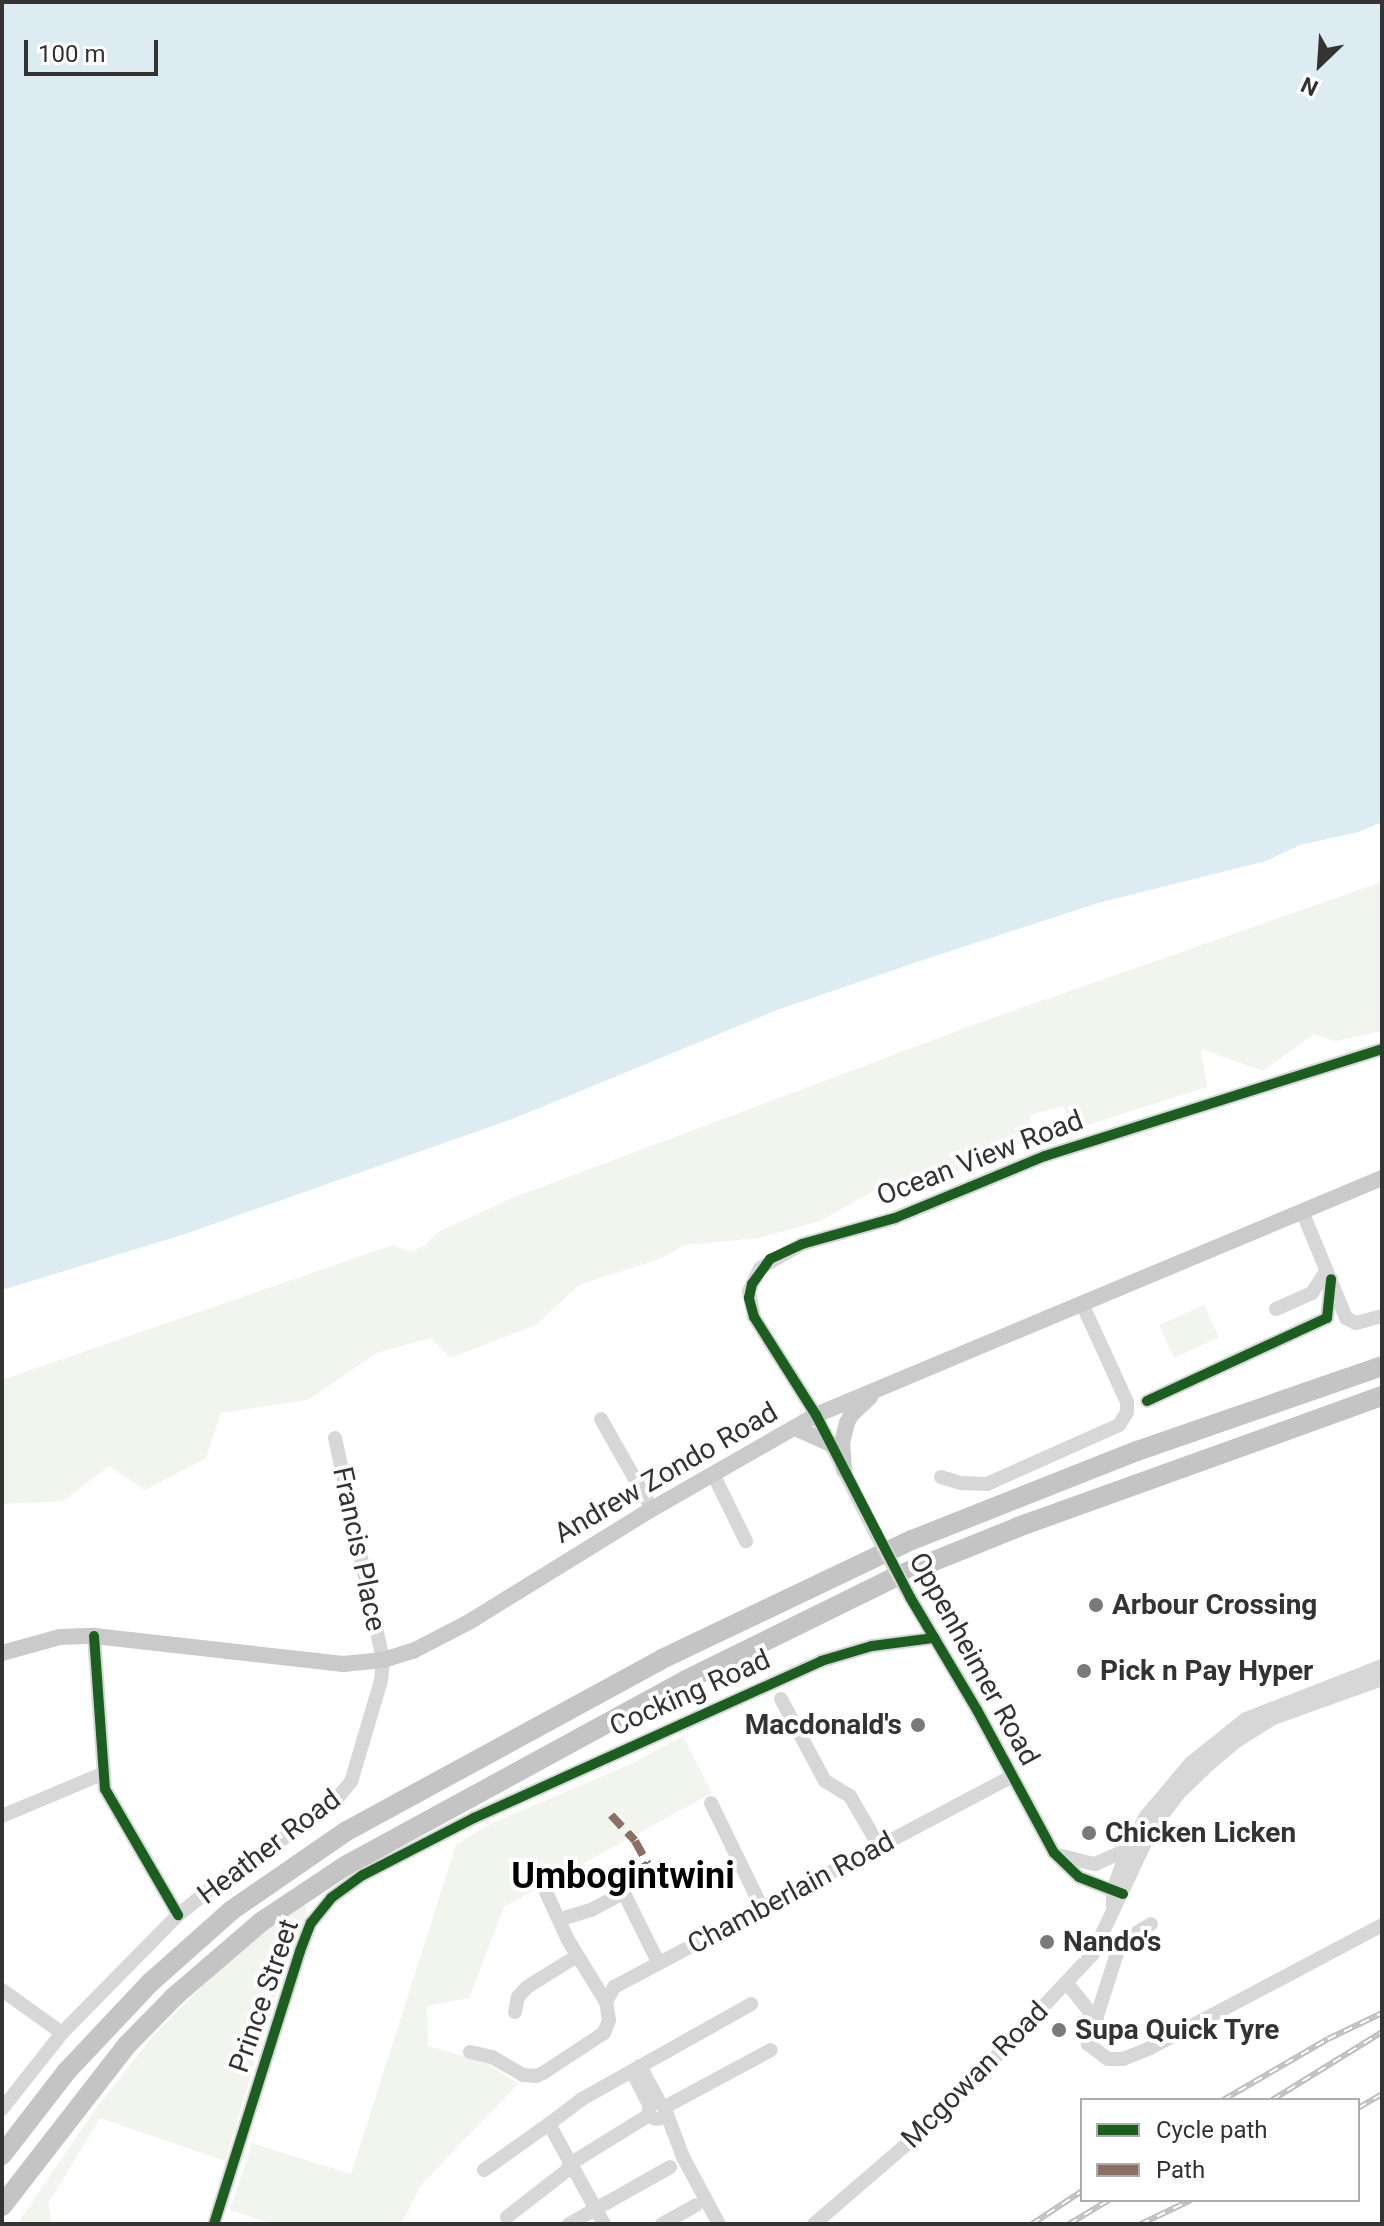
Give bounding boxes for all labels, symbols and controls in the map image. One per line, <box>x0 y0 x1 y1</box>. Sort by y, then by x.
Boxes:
scale bar <box>28 24 162 74</box>
north arrow <box>1280 24 1360 104</box>
text: 100 m <box>38 40 105 68</box>
text: N <box>1297 72 1322 101</box>
street label: Ocean View Road <box>872 1103 1088 1213</box>
street label: Andrew Zondo Road <box>548 1395 784 1551</box>
street label: Francis Place <box>325 1464 393 1634</box>
street label: Oppenheimer Road <box>902 1547 1046 1771</box>
place label: Arbour Crossing <box>1112 1588 1317 1622</box>
marker: Arbour Crossing <box>1087 1596 1105 1614</box>
street label: Cocking Road <box>604 1643 776 1743</box>
place label: Pick n Pay Hyper <box>1100 1654 1313 1688</box>
marker: Pick n Pay Hyper <box>1075 1662 1093 1680</box>
place label: Macdonald's <box>745 1708 902 1742</box>
marker: Macdonald's <box>909 1716 927 1734</box>
street label: Heather Road <box>191 1782 347 1912</box>
place label: Chicken Licken <box>1105 1816 1296 1850</box>
street label: Chamberlain Road <box>682 1824 900 1962</box>
marker: Chicken Licken <box>1080 1824 1098 1842</box>
district label: Umbogintwini <box>511 1855 735 1899</box>
street label: Prince Street <box>222 1915 306 2077</box>
place label: Nando's <box>1063 1925 1161 1959</box>
marker: Nando's <box>1038 1933 1056 1951</box>
street label: Mcgowan Road <box>895 1995 1055 2155</box>
place label: Supa Quick Tyre <box>1075 2013 1280 2047</box>
marker: Supa Quick Tyre <box>1050 2021 1068 2039</box>
legend <box>1080 2098 1360 2202</box>
text: Cycle path <box>1156 2116 1268 2144</box>
text: Path <box>1156 2156 1205 2184</box>

